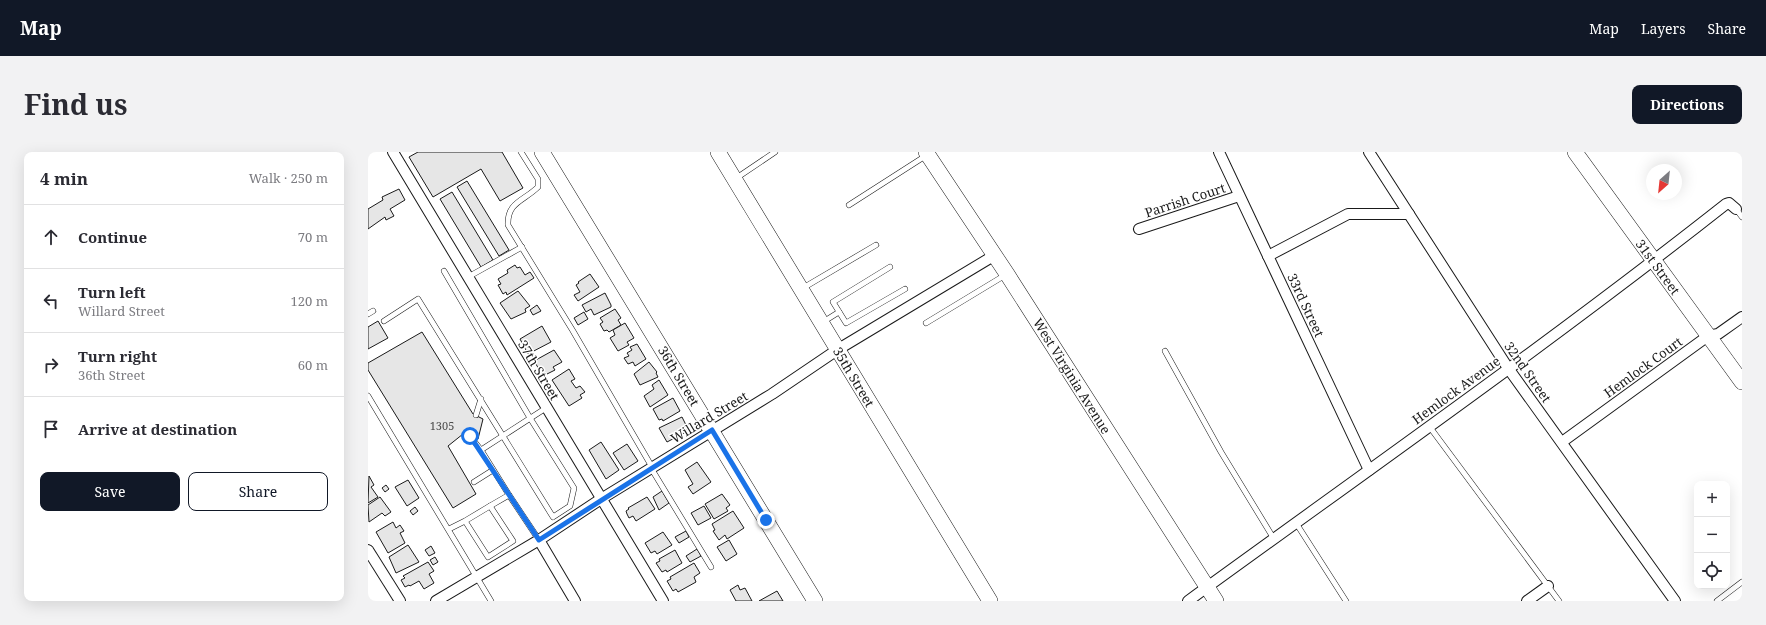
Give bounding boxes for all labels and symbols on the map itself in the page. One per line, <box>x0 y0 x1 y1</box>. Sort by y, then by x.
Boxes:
north arrow <box>1646 164 1682 200</box>
street label: Parrish Court <box>1143 178 1228 221</box>
street label: 31st Street <box>1632 236 1685 299</box>
street label: 33rd Street <box>1283 270 1329 340</box>
street label: West Virginia Avenue <box>1029 315 1115 437</box>
street label: Hemlock Court <box>1600 332 1686 402</box>
street label: 37th Street <box>514 337 564 404</box>
street label: 32nd Street <box>1500 338 1556 406</box>
street label: 36th Street <box>654 343 704 410</box>
street label: 35th Street <box>829 344 879 411</box>
street label: Hemlock Avenue <box>1408 352 1504 428</box>
street label: Willard Street <box>667 387 751 447</box>
house number: 1305 <box>430 418 454 433</box>
route start <box>461 427 479 445</box>
route end <box>757 511 775 529</box>

